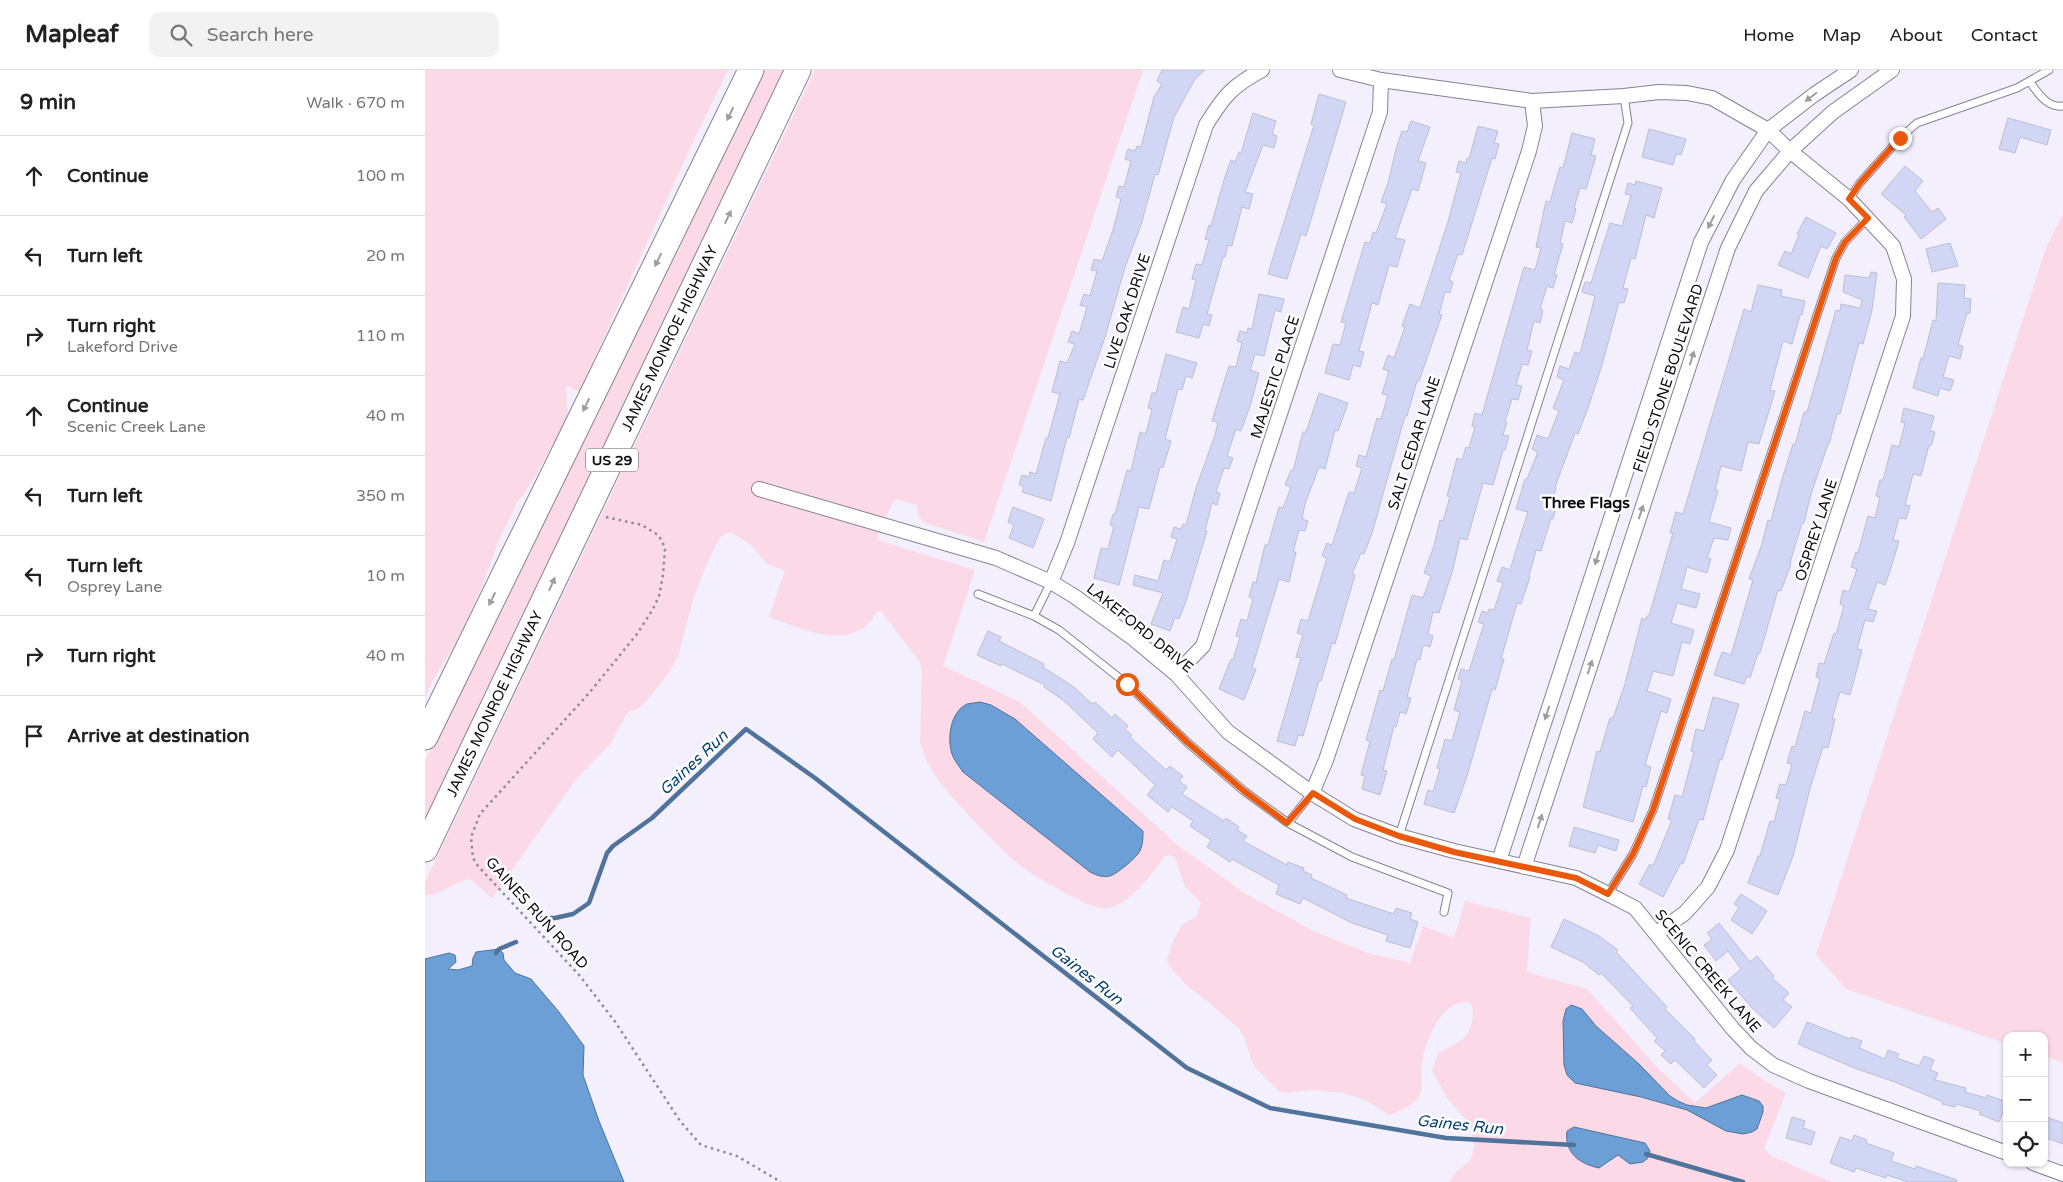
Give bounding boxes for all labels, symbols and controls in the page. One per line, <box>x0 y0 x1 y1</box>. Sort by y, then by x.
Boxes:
search box <box>149 12 499 57</box>
text: Mapleaf <box>25 20 119 49</box>
icon: search <box>167 21 195 49</box>
text: Search here <box>207 24 314 46</box>
text: Home <box>1743 24 1794 46</box>
text: Map <box>1822 24 1861 46</box>
text: About <box>1889 24 1943 46</box>
text: Contact <box>1971 24 2038 46</box>
text: 9 min <box>20 90 76 115</box>
one-way arrow <box>1804 92 1818 102</box>
text: Walk · 670 m <box>306 93 405 113</box>
one-way arrow <box>726 107 734 121</box>
route end <box>1889 127 1912 150</box>
icon: ahead <box>20 162 48 190</box>
text: Continue <box>67 165 149 187</box>
text: 100 m <box>356 166 405 186</box>
one-way arrow <box>724 210 732 224</box>
one-way arrow <box>1707 215 1715 230</box>
icon: left <box>20 242 48 270</box>
street label: JAMES MONROE HIGHWAY <box>617 242 722 434</box>
text: Turn left <box>67 245 143 267</box>
text: 20 m <box>366 246 405 266</box>
street label: LIVE OAK DRIVE <box>1100 251 1154 371</box>
one-way arrow <box>654 252 662 267</box>
street label: FIELD STONE BOULEVARD <box>1629 282 1707 474</box>
street label: MAJESTIC PLACE <box>1247 313 1303 441</box>
text: Turn right <box>67 315 155 337</box>
icon: right <box>20 322 48 350</box>
text: 110 m <box>356 326 405 346</box>
text: Lakeford Drive <box>67 337 178 357</box>
one-way arrow <box>1688 350 1696 365</box>
street label: SALT CEDAR LANE <box>1384 374 1444 512</box>
text: Continue <box>67 395 149 417</box>
one-way arrow <box>582 398 591 413</box>
icon: ahead <box>20 402 48 430</box>
text: 40 m <box>366 406 405 426</box>
text: Scenic Creek Lane <box>67 417 206 437</box>
road number: US 29 <box>586 448 638 472</box>
street label: OSPREY LANE <box>1791 477 1841 583</box>
icon: left <box>20 482 48 510</box>
text: Turn left <box>67 485 143 507</box>
text: 350 m <box>356 486 405 506</box>
district label: Three Flags <box>1541 493 1630 513</box>
one-way arrow <box>1637 504 1645 519</box>
one-way arrow <box>1593 551 1601 566</box>
text: Turn left <box>67 555 143 577</box>
icon: left <box>20 562 48 590</box>
text: 10 m <box>366 566 405 586</box>
text: Osprey Lane <box>67 577 162 597</box>
one-way arrow <box>549 577 557 591</box>
street label: LAKEFORD DRIVE <box>1083 579 1197 677</box>
one-way arrow <box>488 592 496 606</box>
street label: JAMES MONROE HIGHWAY <box>442 608 547 800</box>
icon: right <box>20 642 48 670</box>
text: Turn right <box>67 645 155 667</box>
text: 40 m <box>366 646 405 666</box>
one-way arrow <box>1587 659 1595 674</box>
route start <box>1116 673 1139 696</box>
one-way arrow <box>1542 705 1550 720</box>
icon: arrive <box>20 722 48 750</box>
text: Arrive at destination <box>67 725 250 747</box>
water label: Gaines Run <box>655 725 733 800</box>
one-way arrow <box>1536 813 1544 828</box>
street label: GAINES RUN ROAD <box>482 853 592 973</box>
street label: SCENIC CREEK LANE <box>1651 906 1765 1036</box>
water label: Gaines Run <box>1046 940 1128 1010</box>
map controls <box>2003 1032 2048 1167</box>
button: + <box>2003 1032 2048 1077</box>
button: − <box>2003 1077 2048 1122</box>
water label: Gaines Run <box>1416 1111 1505 1140</box>
button: locate <box>2003 1122 2048 1167</box>

